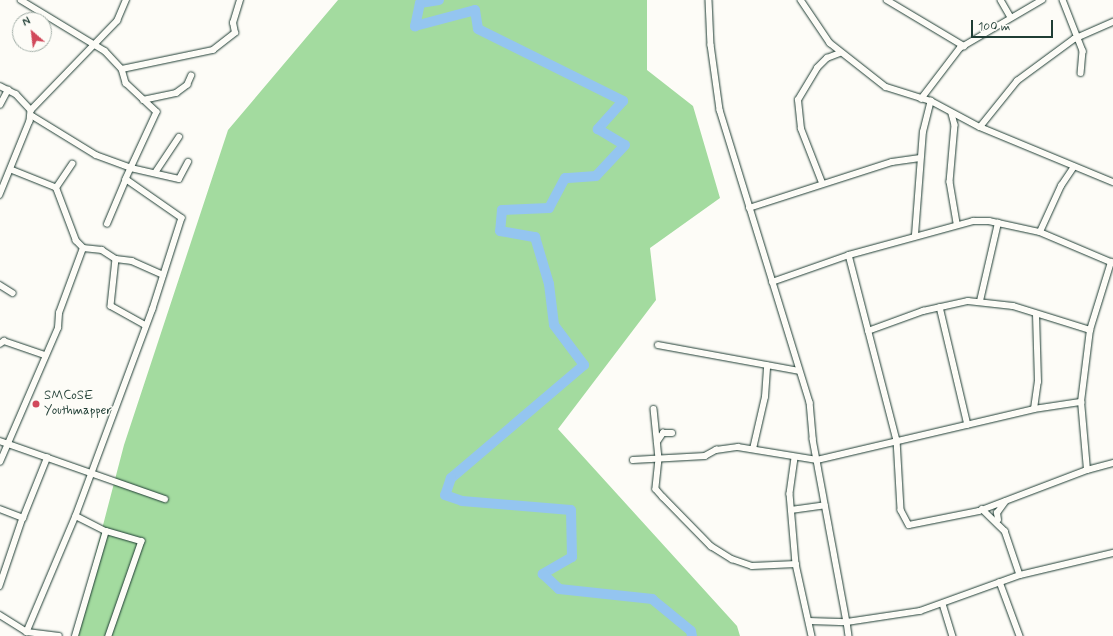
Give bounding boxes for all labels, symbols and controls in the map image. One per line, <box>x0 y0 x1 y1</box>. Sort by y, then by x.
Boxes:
north arrow <box>12 12 52 52</box>
scale bar <box>973 12 1055 38</box>
text: N <box>20 14 33 30</box>
text: 100 m <box>978 19 1010 35</box>
place label: SMCoSE Youthmapper <box>44 389 112 420</box>
marker: SMCoSE Youthmapper <box>31 399 41 409</box>

